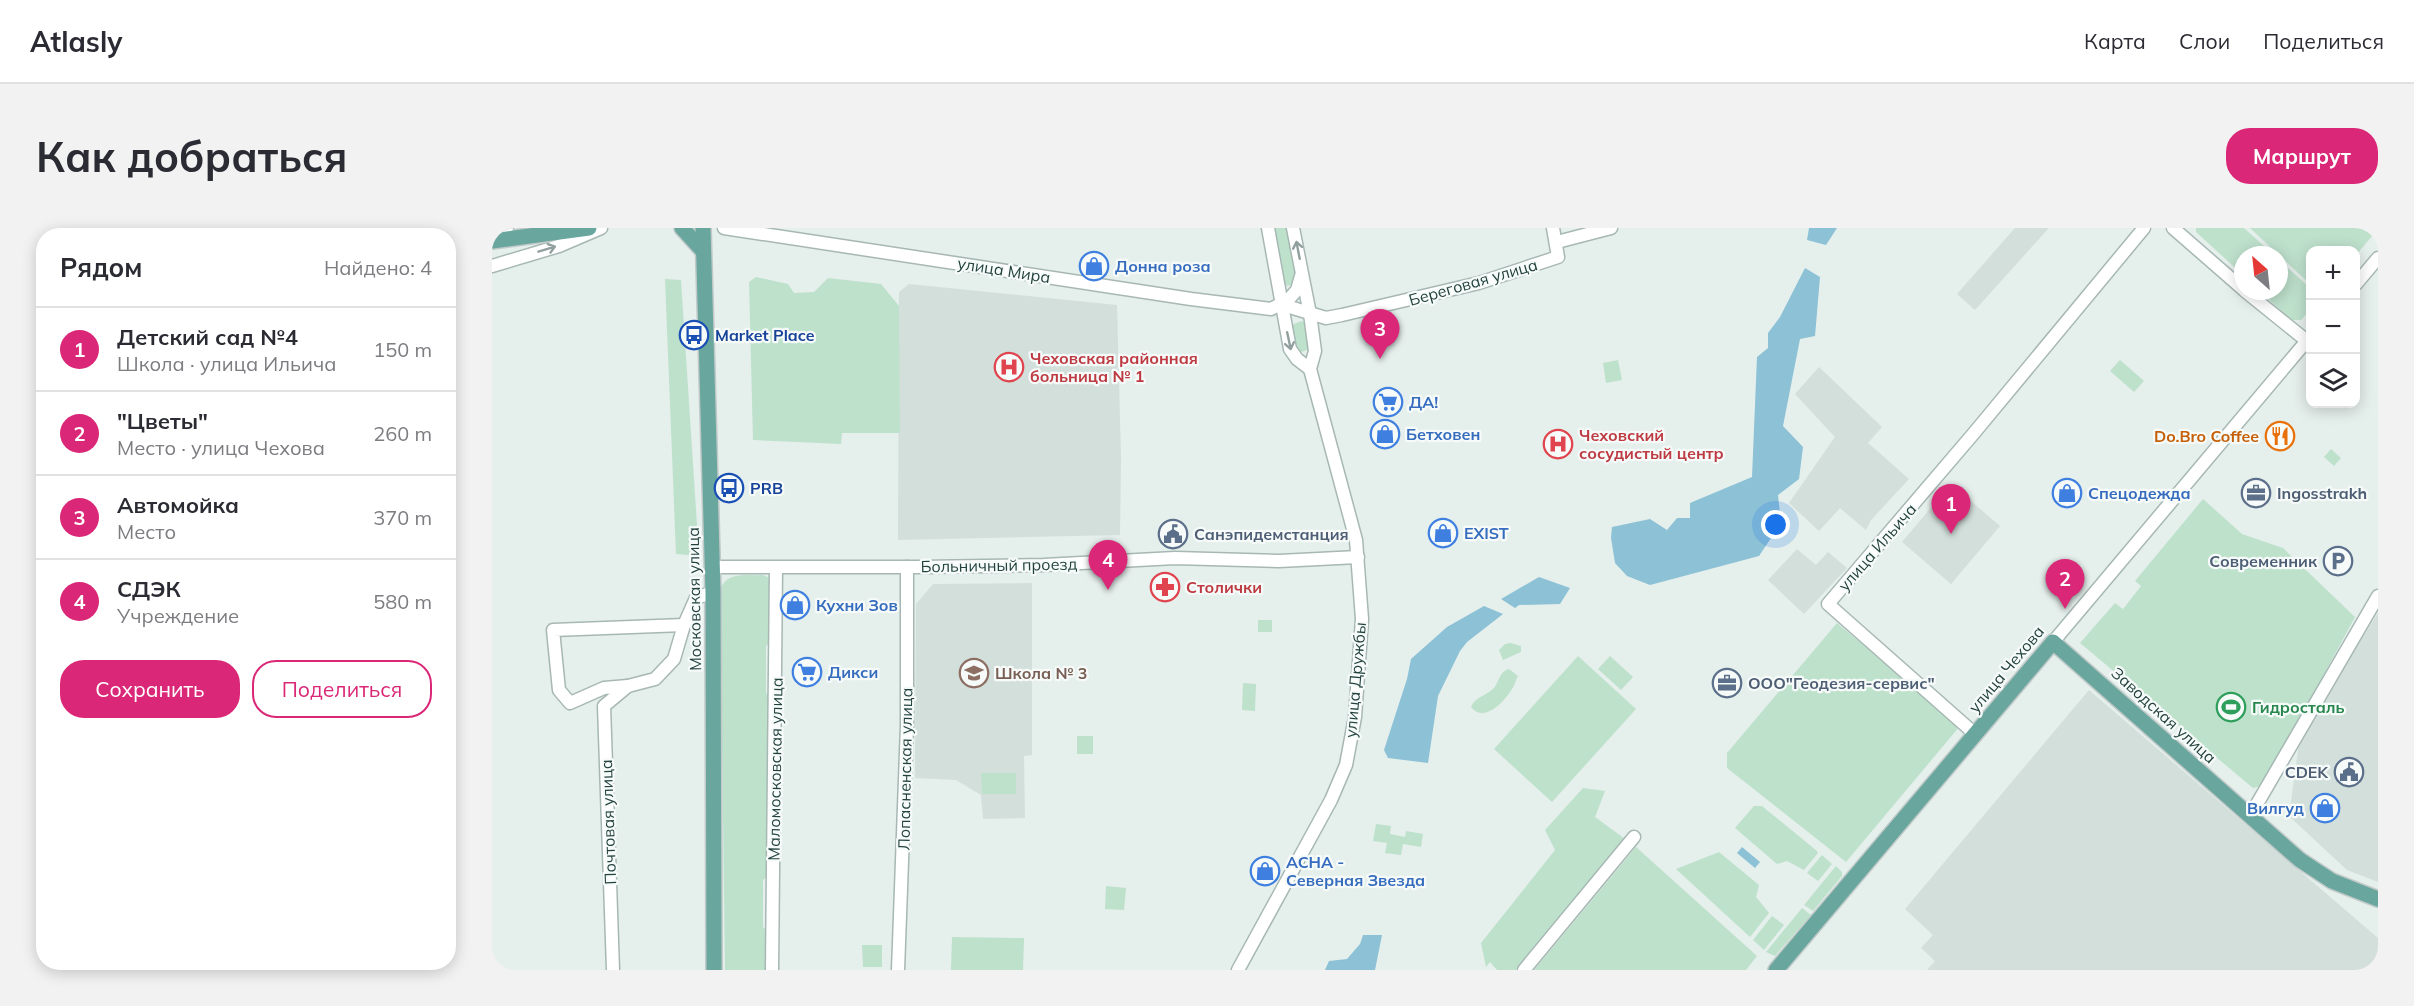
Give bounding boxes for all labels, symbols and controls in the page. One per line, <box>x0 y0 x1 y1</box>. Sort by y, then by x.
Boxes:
text: Atlasly <box>30 24 122 59</box>
text: Карта <box>2084 28 2146 54</box>
text: Слои <box>2179 28 2230 54</box>
text: Поделиться <box>2263 28 2384 54</box>
button: Маршрут <box>2226 128 2378 184</box>
text: Как добраться <box>36 130 348 183</box>
one-way arrow <box>1292 241 1303 261</box>
one-way arrow <box>537 243 556 254</box>
north arrow <box>2234 246 2288 300</box>
map controls <box>2306 246 2360 408</box>
button: + <box>2306 246 2360 300</box>
shop icon: Донна роза <box>1078 250 1110 282</box>
text: Рядом <box>60 251 143 284</box>
street label: улица Мира <box>956 253 1052 287</box>
street label: Береговая улица <box>1406 254 1540 310</box>
text: Найдено: 4 <box>324 255 432 280</box>
place label: Донна роза <box>1115 256 1211 276</box>
button: − <box>2306 300 2360 354</box>
pin: 3 <box>1360 310 1400 359</box>
bus stop icon: Market Place <box>678 319 710 351</box>
text: Детский сад №4 <box>117 323 298 351</box>
place label: Market Place <box>715 325 815 345</box>
one-way arrow <box>1284 331 1295 350</box>
text: 1 <box>74 337 86 362</box>
text: 150 m <box>373 337 432 362</box>
place label: Чеховская районная больница № 1 <box>1030 348 1198 386</box>
text: Школа · улица Ильича <box>117 351 336 376</box>
hospital icon: Чеховская районная больница № 1 <box>993 351 1025 383</box>
button: layers <box>2306 354 2360 408</box>
supermarket icon: ДА! <box>1372 386 1404 418</box>
place label: ДА! <box>1409 392 1438 412</box>
text: "Цветы" <box>117 407 208 435</box>
shop icon: Бетховен <box>1369 418 1401 450</box>
restaurant icon: Do.Bro Coffee <box>2264 420 2296 452</box>
text: 2 <box>74 421 86 446</box>
text: 260 m <box>373 421 432 446</box>
place label: Бетховен <box>1406 424 1480 444</box>
place label: Чеховский сосудистый центр <box>1579 425 1724 463</box>
place label: Do.Bro Coffee <box>2154 426 2259 446</box>
hospital icon: Чеховский сосудистый центр <box>1542 428 1574 460</box>
text: Место · улица Чехова <box>117 435 325 460</box>
bus stop icon: PRB <box>713 472 745 504</box>
shop icon: Спецодежда <box>2051 477 2083 509</box>
office icon: Ingosstrakh <box>2240 477 2272 509</box>
place label: PRB <box>750 478 783 498</box>
place label: Спецодежда <box>2088 483 2191 503</box>
place label: Ingosstrakh <box>2277 483 2367 503</box>
pin: 1 <box>1932 484 1970 534</box>
text: Автомойка <box>117 491 239 519</box>
street label: улица Ильича <box>1834 499 1920 595</box>
text: 3 <box>74 505 86 530</box>
text: 370 m <box>373 505 432 530</box>
your location <box>1761 510 1790 539</box>
shop icon: EXIST <box>1427 517 1459 549</box>
public building icon: Санэпидемстанция <box>1157 518 1189 550</box>
text: Место <box>117 519 176 544</box>
place label: EXIST <box>1464 523 1509 543</box>
place label: Санэпидемстанция <box>1194 524 1349 544</box>
street label: Московская улица <box>683 527 705 671</box>
pin: 4 <box>1088 540 1128 590</box>
parking icon: Современник <box>2322 545 2354 577</box>
place label: Современник <box>2209 551 2318 571</box>
street label: Больничный проезд <box>920 554 1078 576</box>
pin: 2 <box>2046 560 2084 609</box>
pharmacy icon: Столички <box>1149 571 1181 603</box>
text: СДЭК <box>117 575 181 603</box>
place label: Столички <box>1186 577 1262 597</box>
text: 4 <box>74 589 86 614</box>
text: 580 m <box>373 589 432 614</box>
shop icon: Кухни Зов <box>779 589 811 621</box>
place label: Кухни Зов <box>816 595 898 615</box>
text: Учреждение <box>117 603 239 628</box>
street label: улица Дружбы <box>1340 621 1370 739</box>
street label: улица Чехова <box>1964 622 2048 716</box>
supermarket icon: Дикси <box>791 656 823 688</box>
school or university icon: Школа № 3 <box>958 657 990 689</box>
button: Сохранить <box>60 660 240 718</box>
button: Поделиться <box>252 660 432 718</box>
place label: Дикси <box>828 662 878 682</box>
place label: Школа № 3 <box>995 663 1087 683</box>
street label: Заводская улица <box>2107 663 2221 767</box>
office icon: ООО"Геодезия-сервис" <box>1711 667 1743 699</box>
place label: ООО"Геодезия-сервис" <box>1748 673 1935 693</box>
street label: Маломосковская улица <box>763 677 787 861</box>
street label: Лопасненская улица <box>894 687 916 851</box>
sports icon: Гидросталь <box>2215 691 2247 723</box>
place label: Гидросталь <box>2252 697 2345 717</box>
public building icon: CDEK <box>2333 756 2365 788</box>
street label: Почтовая улица <box>596 759 620 885</box>
place label: CDEK <box>2285 762 2329 782</box>
shop icon: Вилгуд <box>2309 792 2341 824</box>
place label: Вилгуд <box>2247 798 2304 818</box>
place label: АСНА - Северная Звезда <box>1286 852 1425 890</box>
shop icon: АСНА - Северная Звезда <box>1249 855 1281 887</box>

